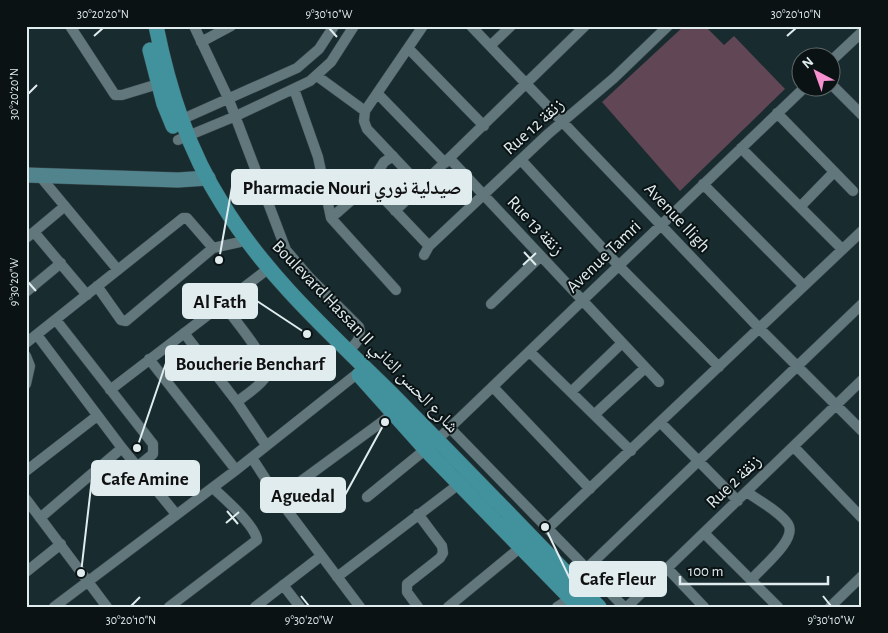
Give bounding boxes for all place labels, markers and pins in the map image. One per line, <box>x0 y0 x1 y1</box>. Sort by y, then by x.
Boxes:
callout: Pharmacie Nouri صيدلية نوري <box>232 170 471 204</box>
callout: Al Fath <box>183 284 257 318</box>
callout: Boucherie Bencharf <box>166 346 335 380</box>
callout: Cafe Amine <box>92 461 199 495</box>
callout: Aguedal <box>261 478 345 512</box>
callout: Cafe Fleur <box>570 562 666 596</box>

